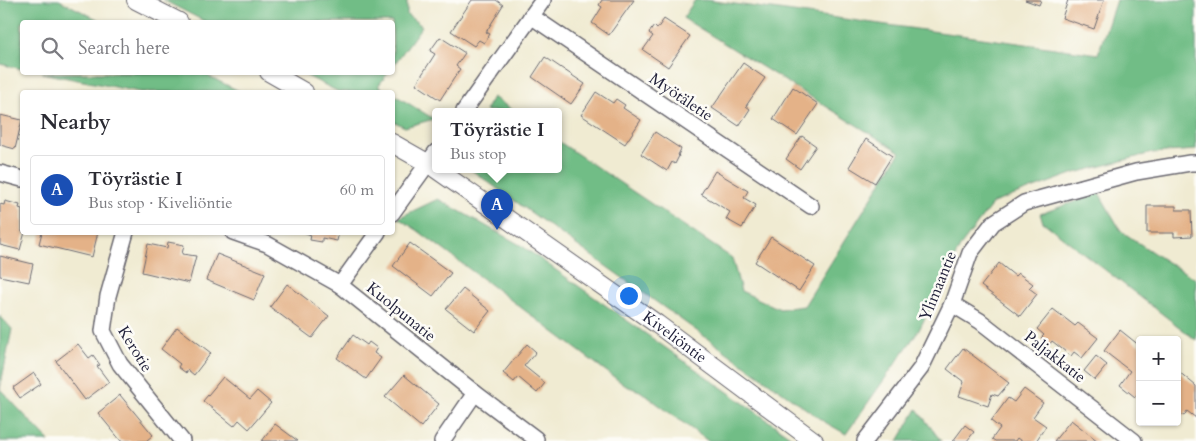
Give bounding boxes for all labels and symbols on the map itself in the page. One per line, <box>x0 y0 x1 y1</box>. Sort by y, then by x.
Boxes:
street label: Myötäletie <box>645 68 717 126</box>
pin: A <box>481 189 513 230</box>
street label: Ylimaantie <box>914 248 962 324</box>
street label: Kuolpunatie <box>362 277 440 347</box>
your location <box>616 283 642 309</box>
street label: Kiveliöntie <box>638 306 711 368</box>
street label: Kerotie <box>112 322 158 376</box>
street label: Paljakkatie <box>1020 326 1090 388</box>

